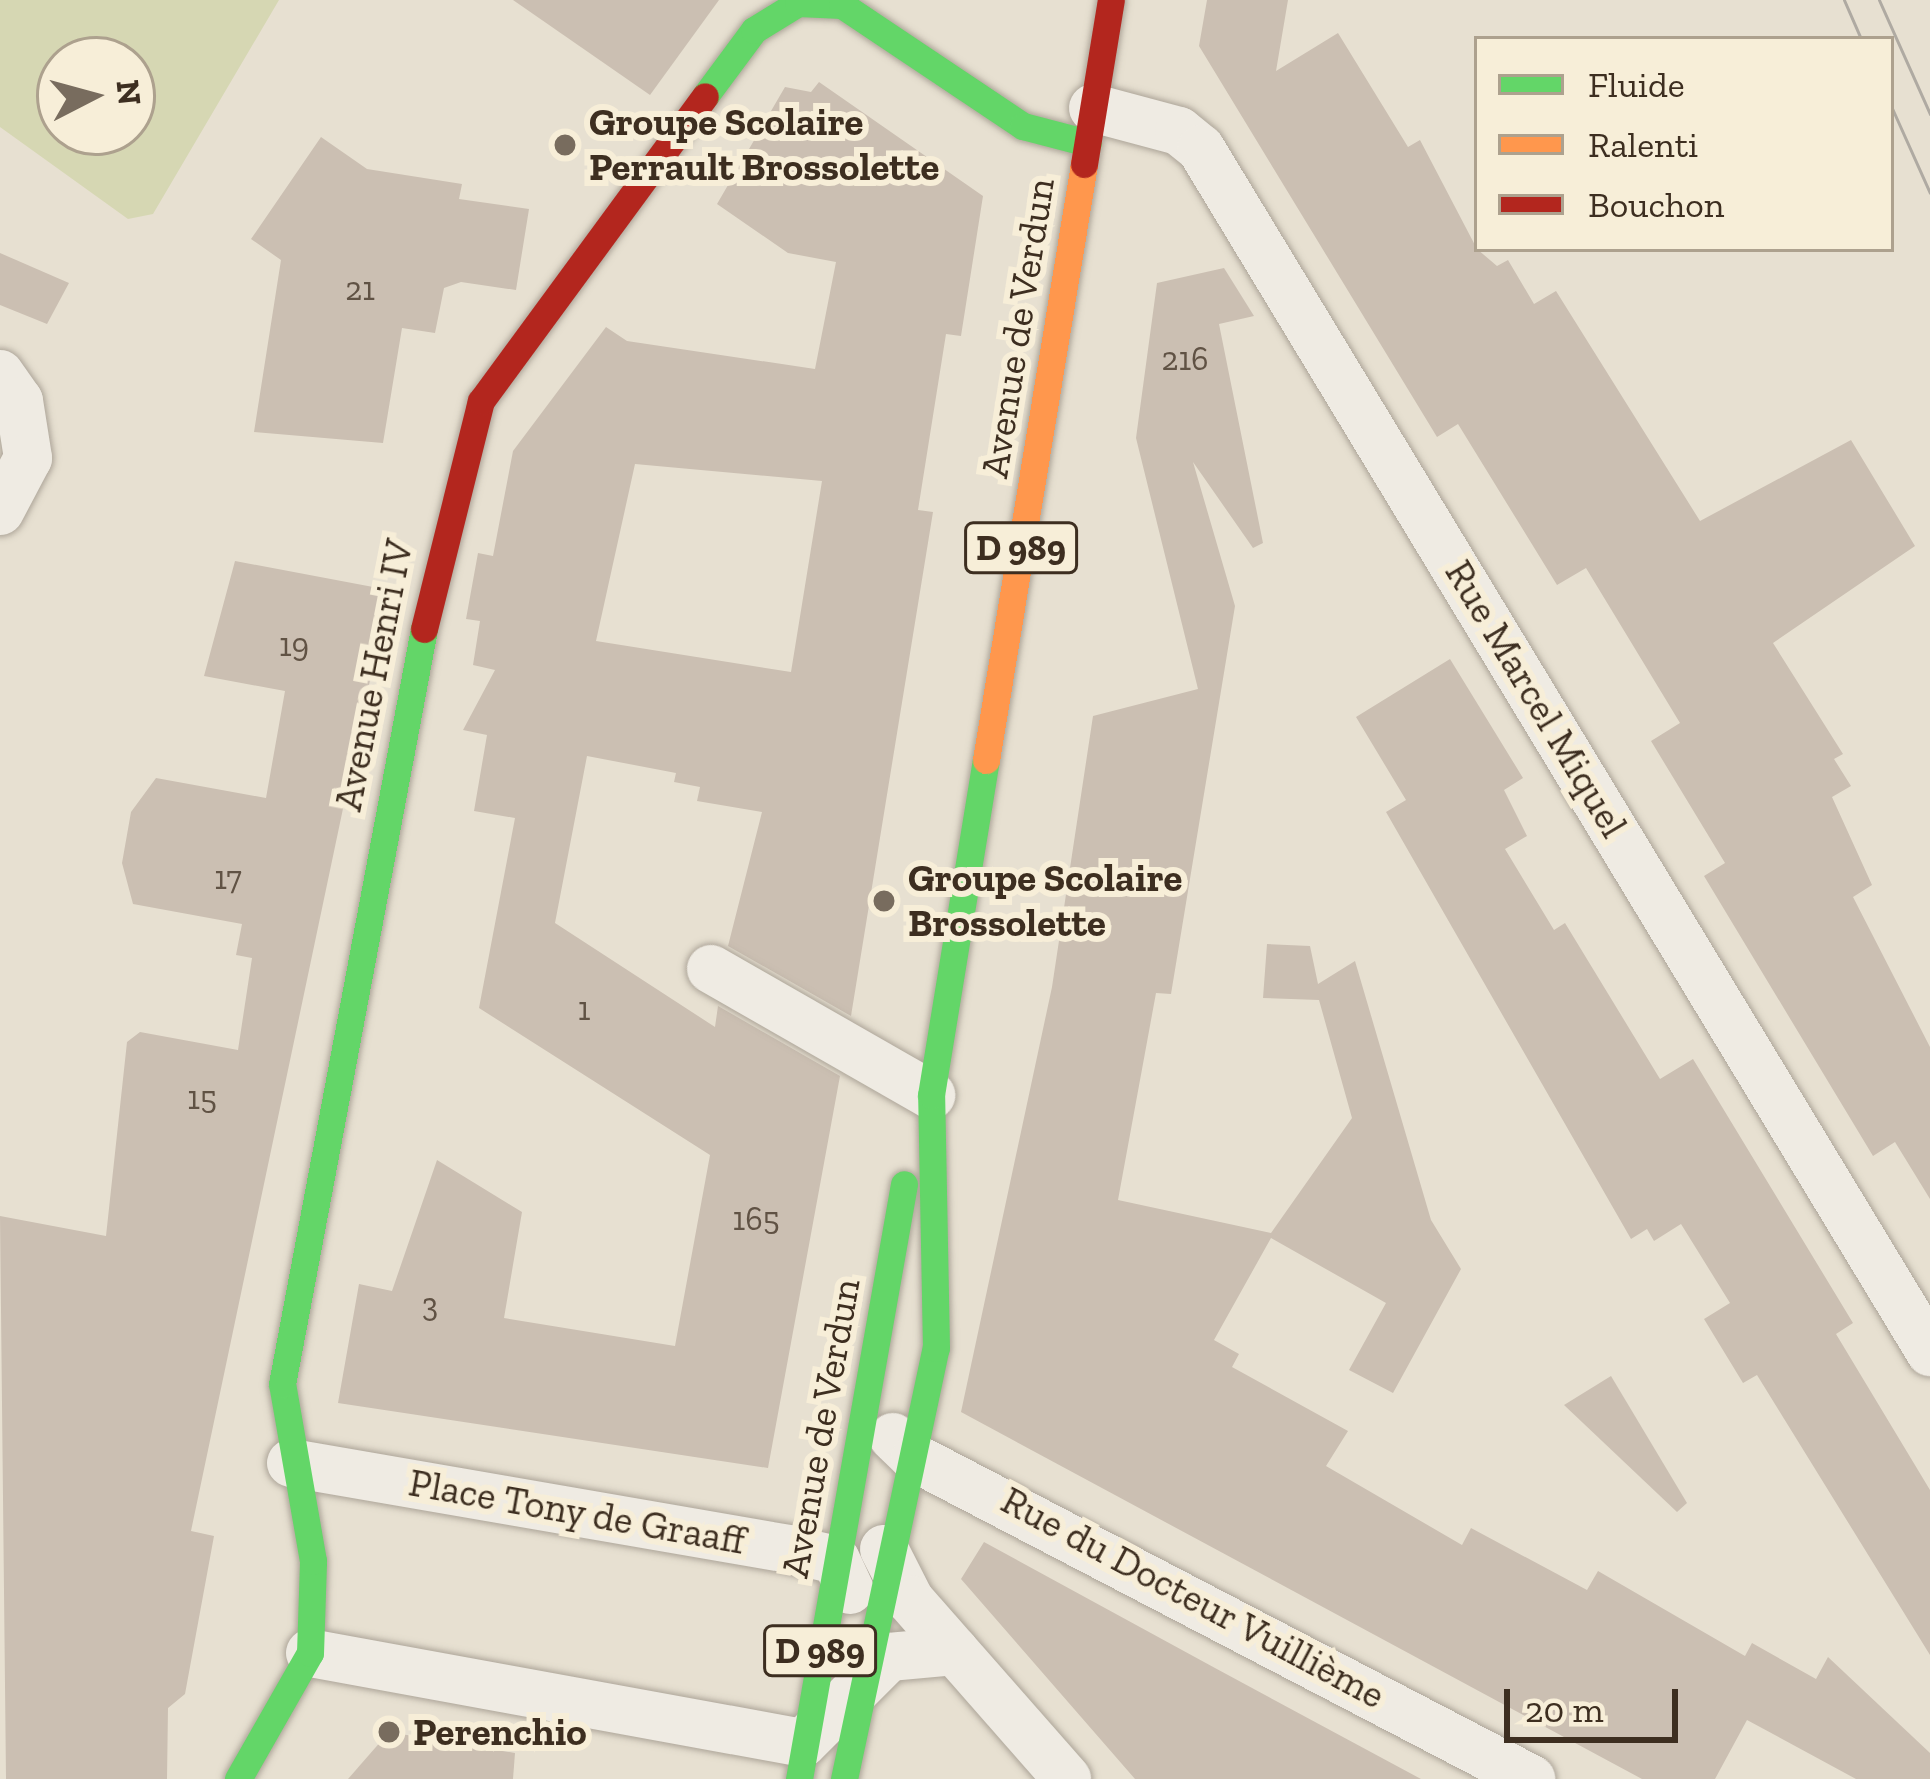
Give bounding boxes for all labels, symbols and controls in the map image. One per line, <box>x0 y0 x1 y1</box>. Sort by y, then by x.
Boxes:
north arrow <box>36 36 156 156</box>
legend <box>1474 36 1894 252</box>
text: Fluide <box>1588 63 1685 106</box>
text: N <box>109 78 150 107</box>
place label: Groupe Scolaire Perrault Brossolette <box>589 100 939 191</box>
text: Ralenti <box>1588 123 1698 166</box>
marker: Groupe Scolaire Perrault Brossolette <box>552 132 578 158</box>
street label: Avenue de Verdun <box>971 174 1065 482</box>
text: Bouchon <box>1588 183 1724 226</box>
house number: 21 <box>345 269 375 309</box>
house number: 216 <box>1161 339 1209 379</box>
road number: D 989 <box>964 518 1078 578</box>
street label: Avenue Henri IV <box>325 535 423 815</box>
street label: Rue Marcel Miquel <box>1435 552 1637 846</box>
house number: 19 <box>279 625 309 665</box>
place label: Groupe Scolaire Brossolette <box>908 856 1182 947</box>
house number: 17 <box>214 858 242 898</box>
marker: Groupe Scolaire Brossolette <box>871 888 897 914</box>
house number: 1 <box>578 989 590 1029</box>
house number: 15 <box>187 1078 217 1118</box>
house number: 165 <box>732 1199 780 1239</box>
street label: Avenue de Verdun <box>772 1274 870 1582</box>
house number: 3 <box>422 1285 438 1325</box>
street label: Place Tony de Graaff <box>404 1459 750 1565</box>
street label: Rue du Docteur Vuillième <box>992 1477 1394 1719</box>
road number: D 989 <box>763 1621 877 1681</box>
scale bar <box>1510 1665 1684 1739</box>
text: 20 m <box>1525 1688 1604 1731</box>
place label: Perenchio <box>413 1709 587 1755</box>
marker: Perenchio <box>376 1719 402 1745</box>

